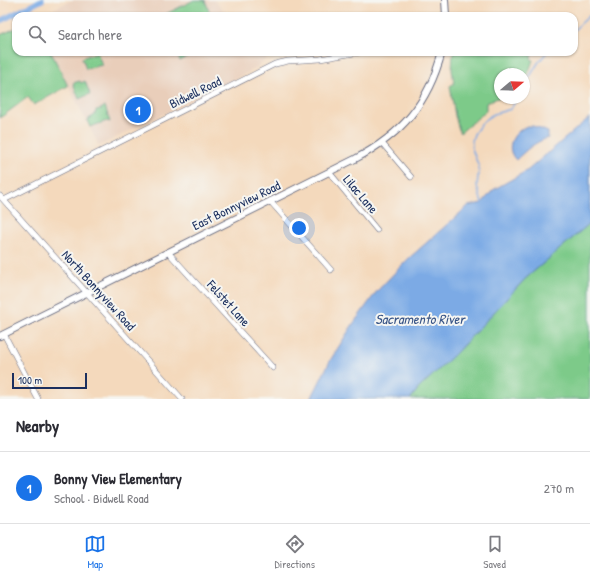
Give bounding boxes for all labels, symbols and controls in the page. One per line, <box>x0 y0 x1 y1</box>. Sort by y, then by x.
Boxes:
search box <box>12 12 578 56</box>
icon: search <box>26 23 48 45</box>
text: Search here <box>58 24 122 45</box>
north arrow <box>494 68 530 104</box>
street label: Bidwell Road <box>166 72 224 112</box>
pin: 1 <box>125 95 151 125</box>
street label: Lilac Lane <box>340 171 382 217</box>
street label: East Bonnyview Road <box>189 176 283 234</box>
your location <box>289 218 309 238</box>
street label: North Bonnyview Road <box>58 246 140 334</box>
street label: Felstet Lane <box>203 275 255 330</box>
water label: Sacramento River <box>375 309 466 328</box>
scale bar <box>12 371 87 390</box>
text: 100 m <box>18 373 42 387</box>
text: Nearby <box>16 414 59 437</box>
text: Bonny View Elementary <box>54 468 182 489</box>
text: 1 <box>27 479 31 497</box>
text: 270 m <box>544 479 574 497</box>
text: School · Bidwell Road <box>54 489 149 507</box>
tab: Map <box>84 533 106 571</box>
tab: Directions <box>275 533 315 571</box>
tab: Saved <box>483 533 506 571</box>

